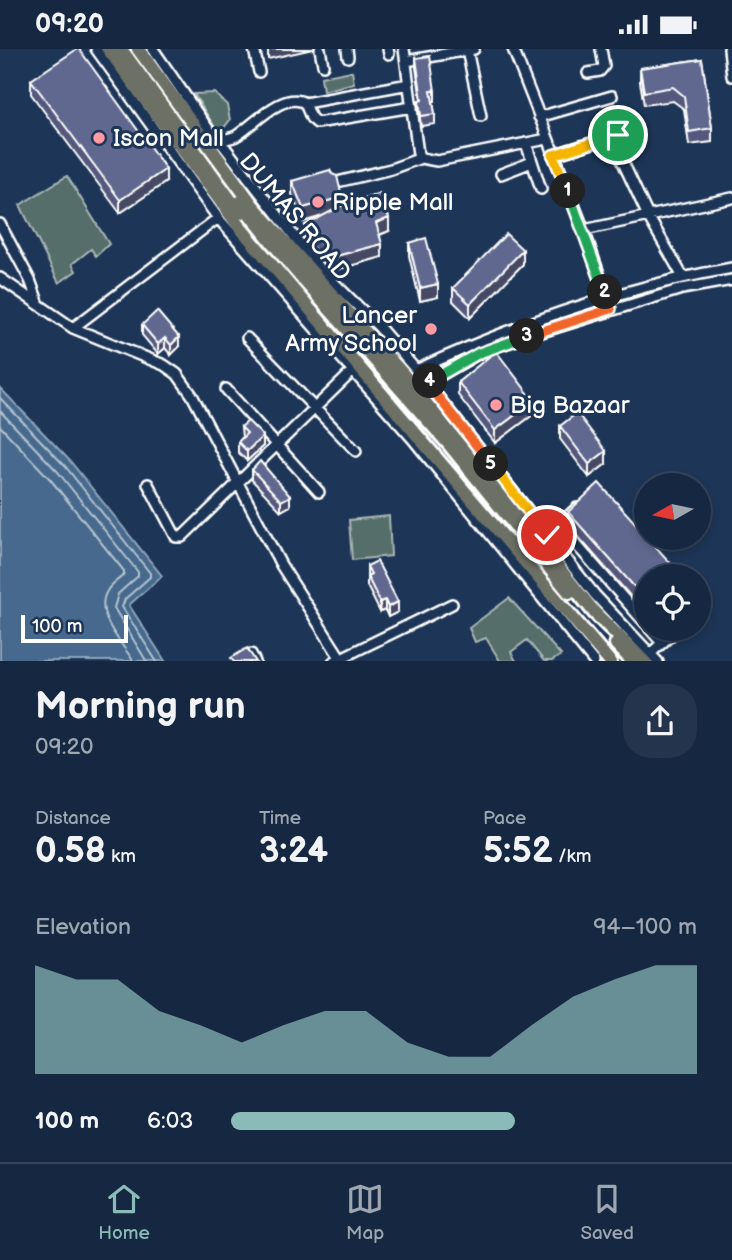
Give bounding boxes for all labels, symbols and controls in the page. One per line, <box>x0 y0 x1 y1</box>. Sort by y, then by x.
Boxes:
text: 09:20 <box>35 9 104 40</box>
pin <box>588 105 648 165</box>
icon: arrive <box>599 116 637 154</box>
place label: Iscon Mall <box>113 124 224 153</box>
marker: Iscon Mall <box>91 130 107 146</box>
street label: DUMAS ROAD <box>233 147 357 287</box>
pin: 1 <box>550 173 586 209</box>
text: 1 <box>564 179 572 202</box>
place label: Ripple Mall <box>332 188 453 217</box>
marker: Ripple Mall <box>310 194 326 210</box>
pin: 2 <box>588 275 622 309</box>
text: 2 <box>599 280 610 303</box>
place label: Lancer Army School <box>285 301 417 358</box>
pin: 3 <box>510 319 544 353</box>
marker: Lancer Army School <box>423 321 439 337</box>
text: 3 <box>521 324 532 347</box>
pin: 4 <box>412 363 448 399</box>
text: 4 <box>424 369 435 392</box>
place label: Big Bazaar <box>510 391 630 420</box>
marker: Big Bazaar <box>488 397 504 413</box>
pin: 5 <box>474 447 508 481</box>
text: 5 <box>485 452 496 475</box>
north arrow <box>634 473 710 549</box>
map controls <box>634 473 711 641</box>
pin <box>517 505 577 565</box>
icon: check <box>528 516 566 554</box>
button: locate <box>634 564 711 641</box>
scale bar <box>21 613 128 644</box>
text: 100 m <box>32 615 83 638</box>
text: Morning run <box>35 684 246 729</box>
button: share <box>623 684 697 758</box>
text: 09:20 <box>35 733 94 761</box>
text: Distance <box>35 807 111 830</box>
text: Time <box>259 807 301 830</box>
text: Pace <box>483 807 526 830</box>
text: 0.58 <box>35 830 106 873</box>
text: 3:24 <box>259 830 328 873</box>
text: 5:52 <box>483 830 553 873</box>
text: km <box>106 845 136 868</box>
text: /km <box>553 845 592 868</box>
text: Elevation <box>35 913 131 941</box>
text: 94–100 m <box>593 913 697 941</box>
text: 100 m <box>35 1107 99 1135</box>
text: 6:03 <box>147 1107 193 1135</box>
tab: Home <box>98 1180 150 1245</box>
tab: Map <box>346 1180 384 1245</box>
tab: Saved <box>581 1180 634 1245</box>

